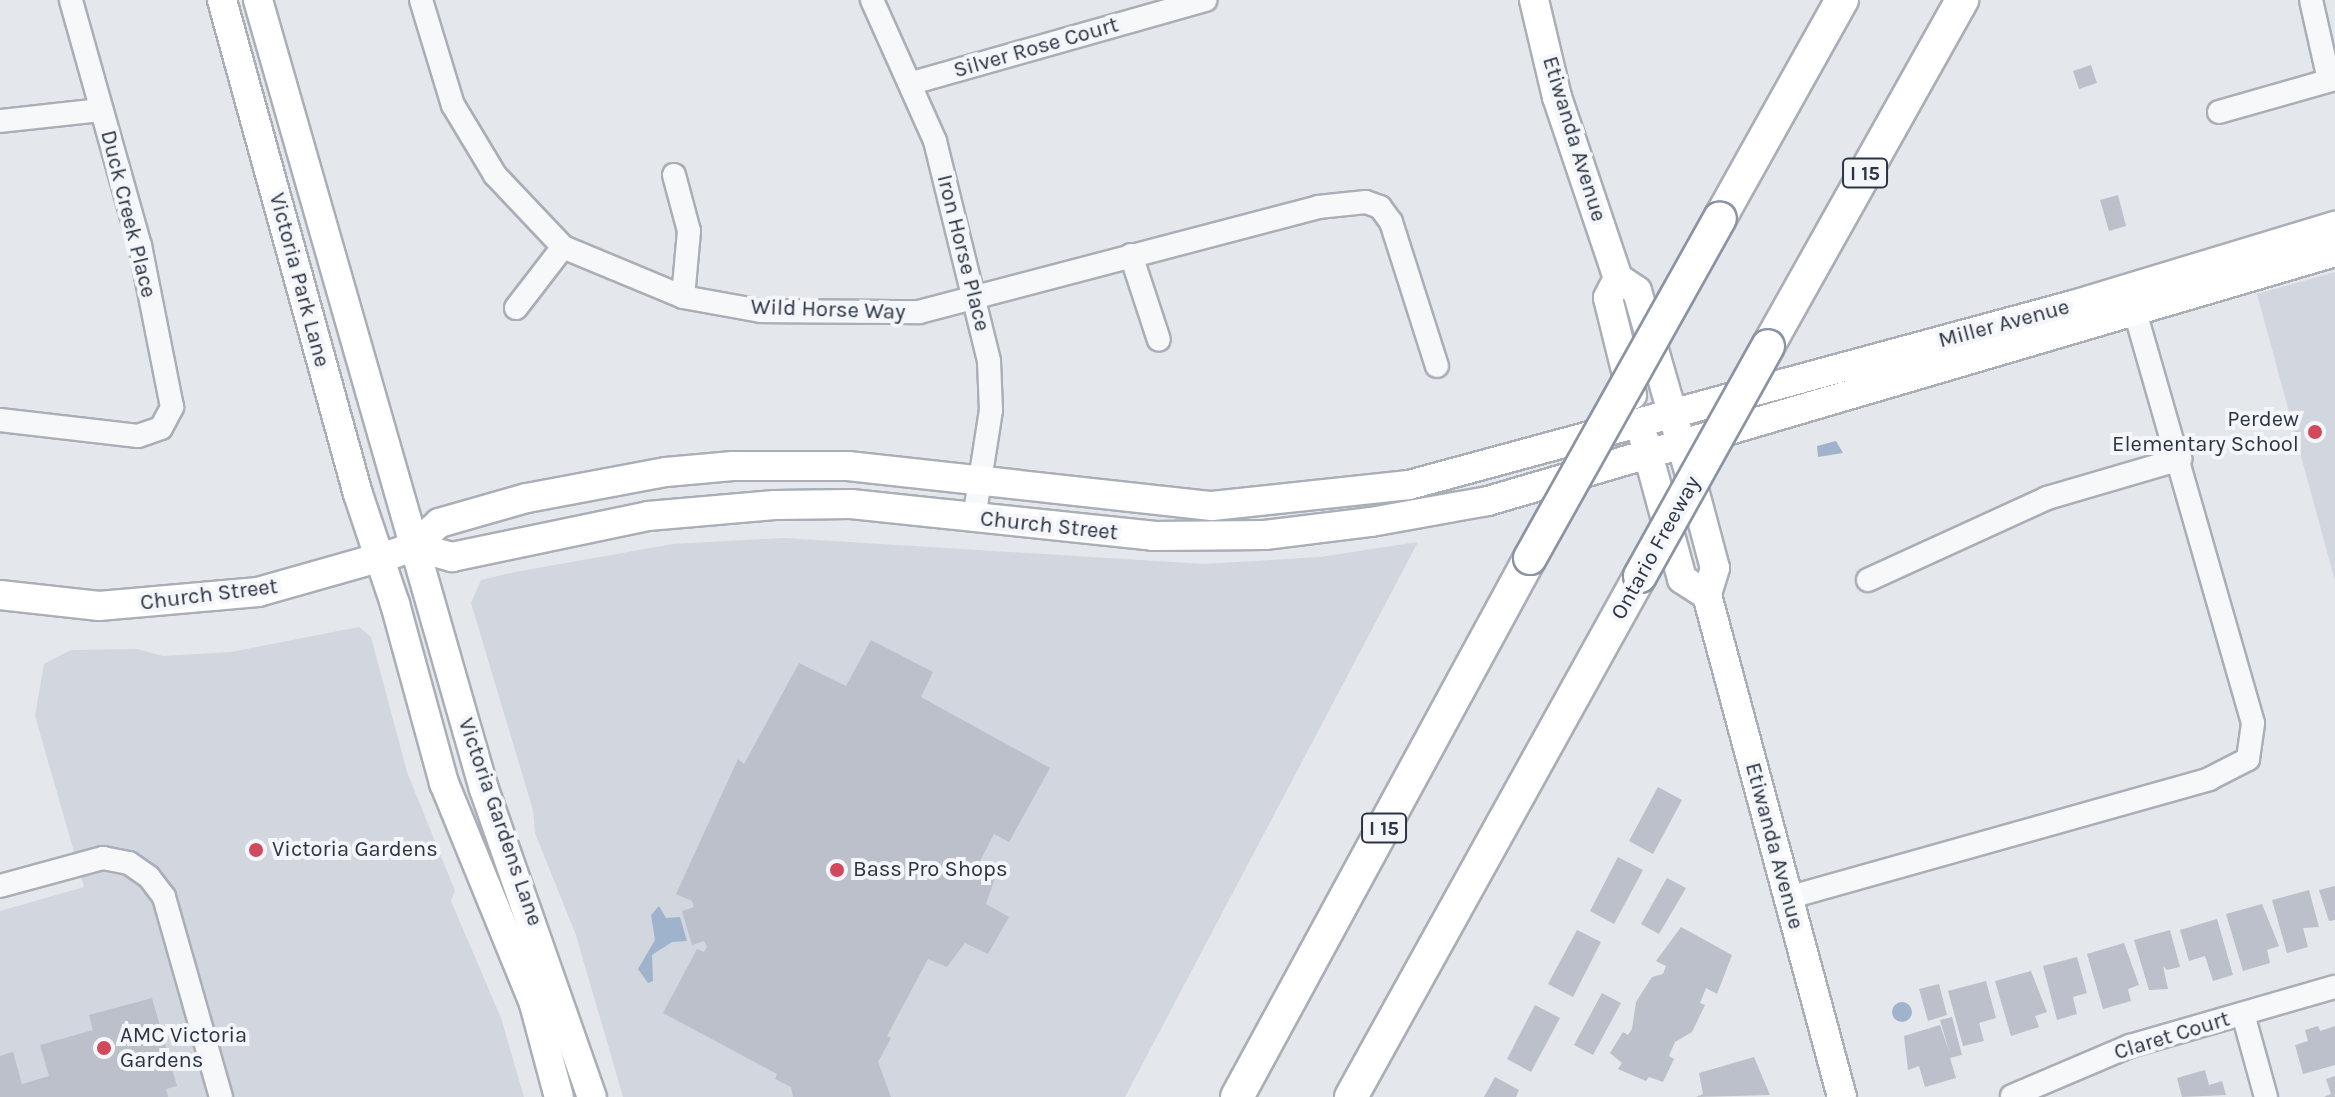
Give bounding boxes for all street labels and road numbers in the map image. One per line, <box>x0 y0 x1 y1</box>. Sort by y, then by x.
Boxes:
street label: Silver Rose Court <box>951 12 1121 84</box>
street label: Etiwanda Avenue <box>1536 53 1612 225</box>
street label: Duck Creek Place <box>94 128 162 300</box>
road number: I 15 <box>1841 157 1889 189</box>
street label: Iron Horse Place <box>931 172 995 334</box>
street label: Victoria Park Lane <box>263 190 335 370</box>
street label: Wild Horse Way <box>750 294 906 326</box>
street label: Miller Avenue <box>1936 294 2072 354</box>
street label: Ontario Freeway <box>1606 472 1706 624</box>
street label: Church Street <box>979 506 1119 546</box>
street label: Church Street <box>139 573 279 617</box>
street label: Victoria Gardens Lane <box>452 715 548 929</box>
street label: Etiwanda Avenue <box>1739 760 1809 932</box>
road number: I 15 <box>1360 812 1408 844</box>
street label: Claret Court <box>2111 1006 2233 1066</box>

